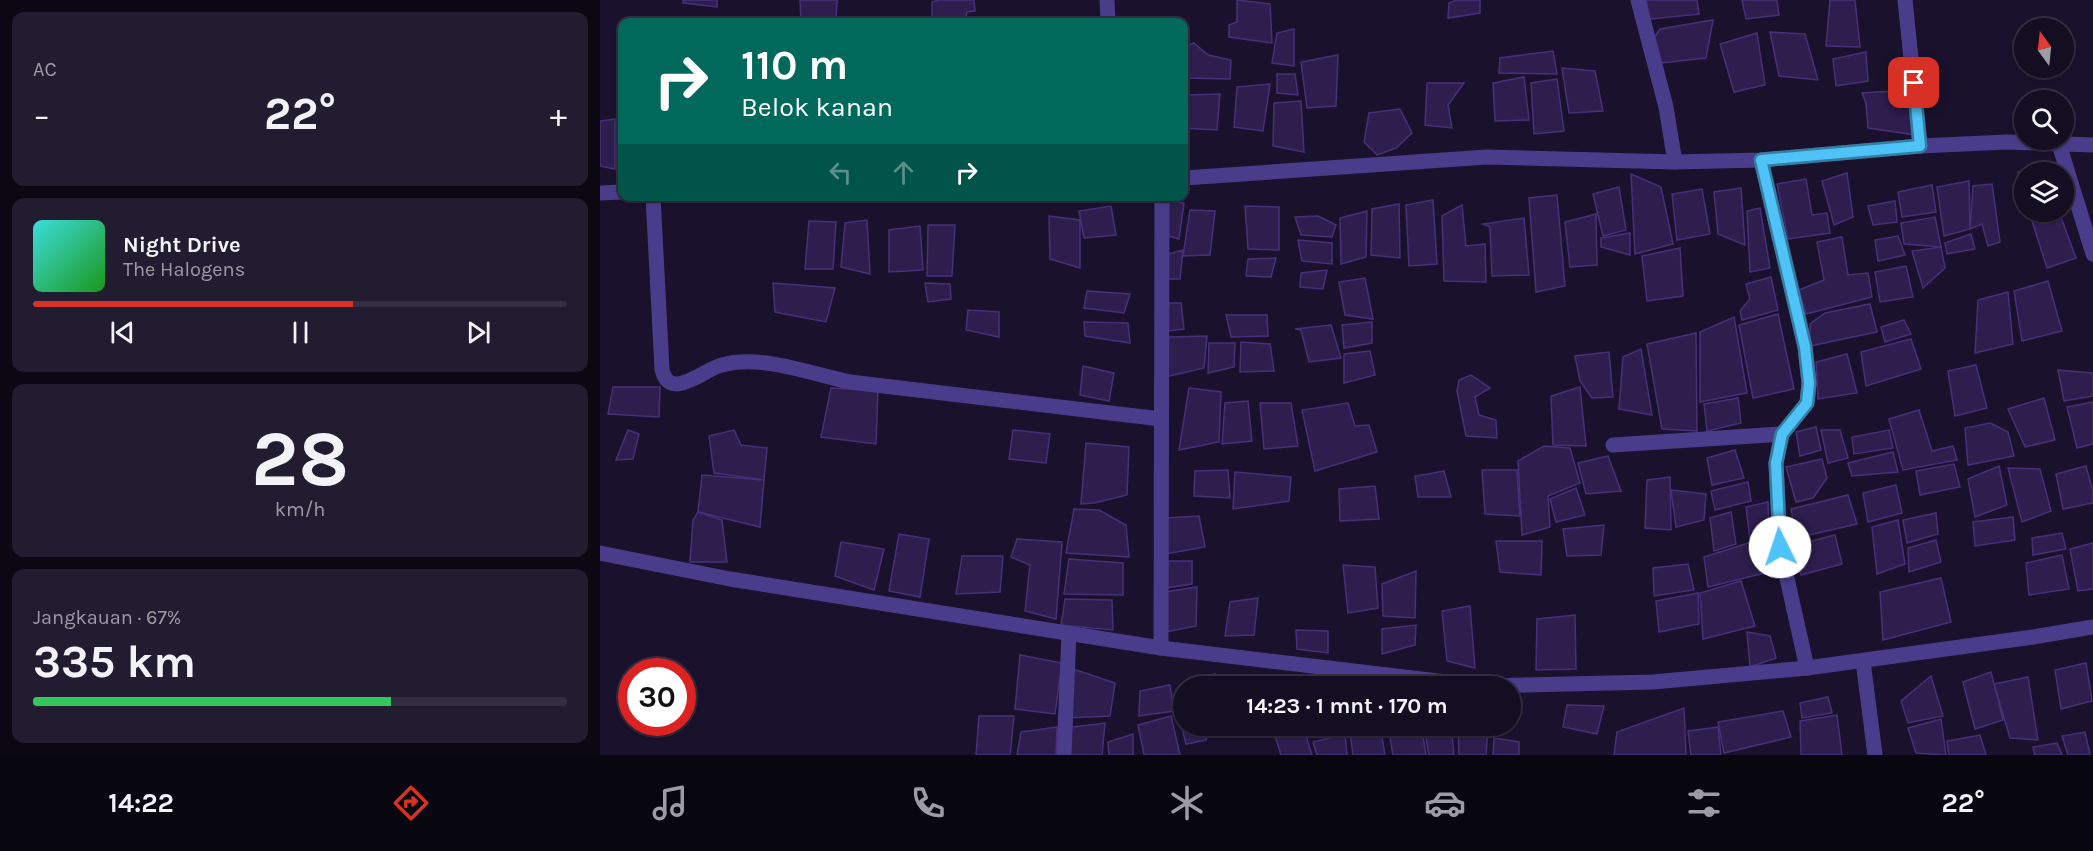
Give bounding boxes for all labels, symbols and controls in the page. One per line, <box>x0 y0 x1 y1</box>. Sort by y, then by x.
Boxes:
north arrow <box>2014 18 2074 78</box>
map controls <box>2014 18 2074 222</box>
text: 110 m <box>741 40 848 90</box>
icon: right <box>642 42 720 120</box>
pin <box>1888 57 1939 108</box>
text: AC <box>33 58 57 81</box>
icon: arrive <box>1897 66 1930 99</box>
text: 22° <box>264 88 336 140</box>
button: search <box>2014 90 2074 150</box>
text: Belok kanan <box>741 91 893 123</box>
text: − <box>33 96 50 134</box>
text: + <box>550 96 567 134</box>
icon: left <box>824 156 857 189</box>
icon: ahead <box>887 156 920 189</box>
icon: right <box>950 156 983 189</box>
button: layers <box>2014 162 2074 222</box>
text: Night Drive <box>123 232 241 258</box>
text: The Halogens <box>123 258 245 281</box>
icon: previous <box>106 316 139 349</box>
icon: pause <box>284 316 317 349</box>
icon: next <box>462 316 495 349</box>
text: 28 <box>251 413 349 505</box>
text: km/h <box>275 498 325 521</box>
position arrow <box>1748 515 1812 579</box>
text: Jangkauan · 67% <box>33 606 181 629</box>
text: 335 km <box>33 636 196 688</box>
speed limit sign: 30 <box>618 658 696 736</box>
text: 14:23 · 1 mnt · 170 m <box>1246 693 1448 719</box>
icon: directions <box>390 782 432 824</box>
icon: music <box>649 782 691 824</box>
icon: phone <box>907 782 949 824</box>
icon: climate <box>1166 782 1208 824</box>
icon: car <box>1424 782 1466 824</box>
icon: filters <box>1683 782 1725 824</box>
text: 14:22 <box>108 787 174 819</box>
text: 22° <box>1942 787 1985 819</box>

